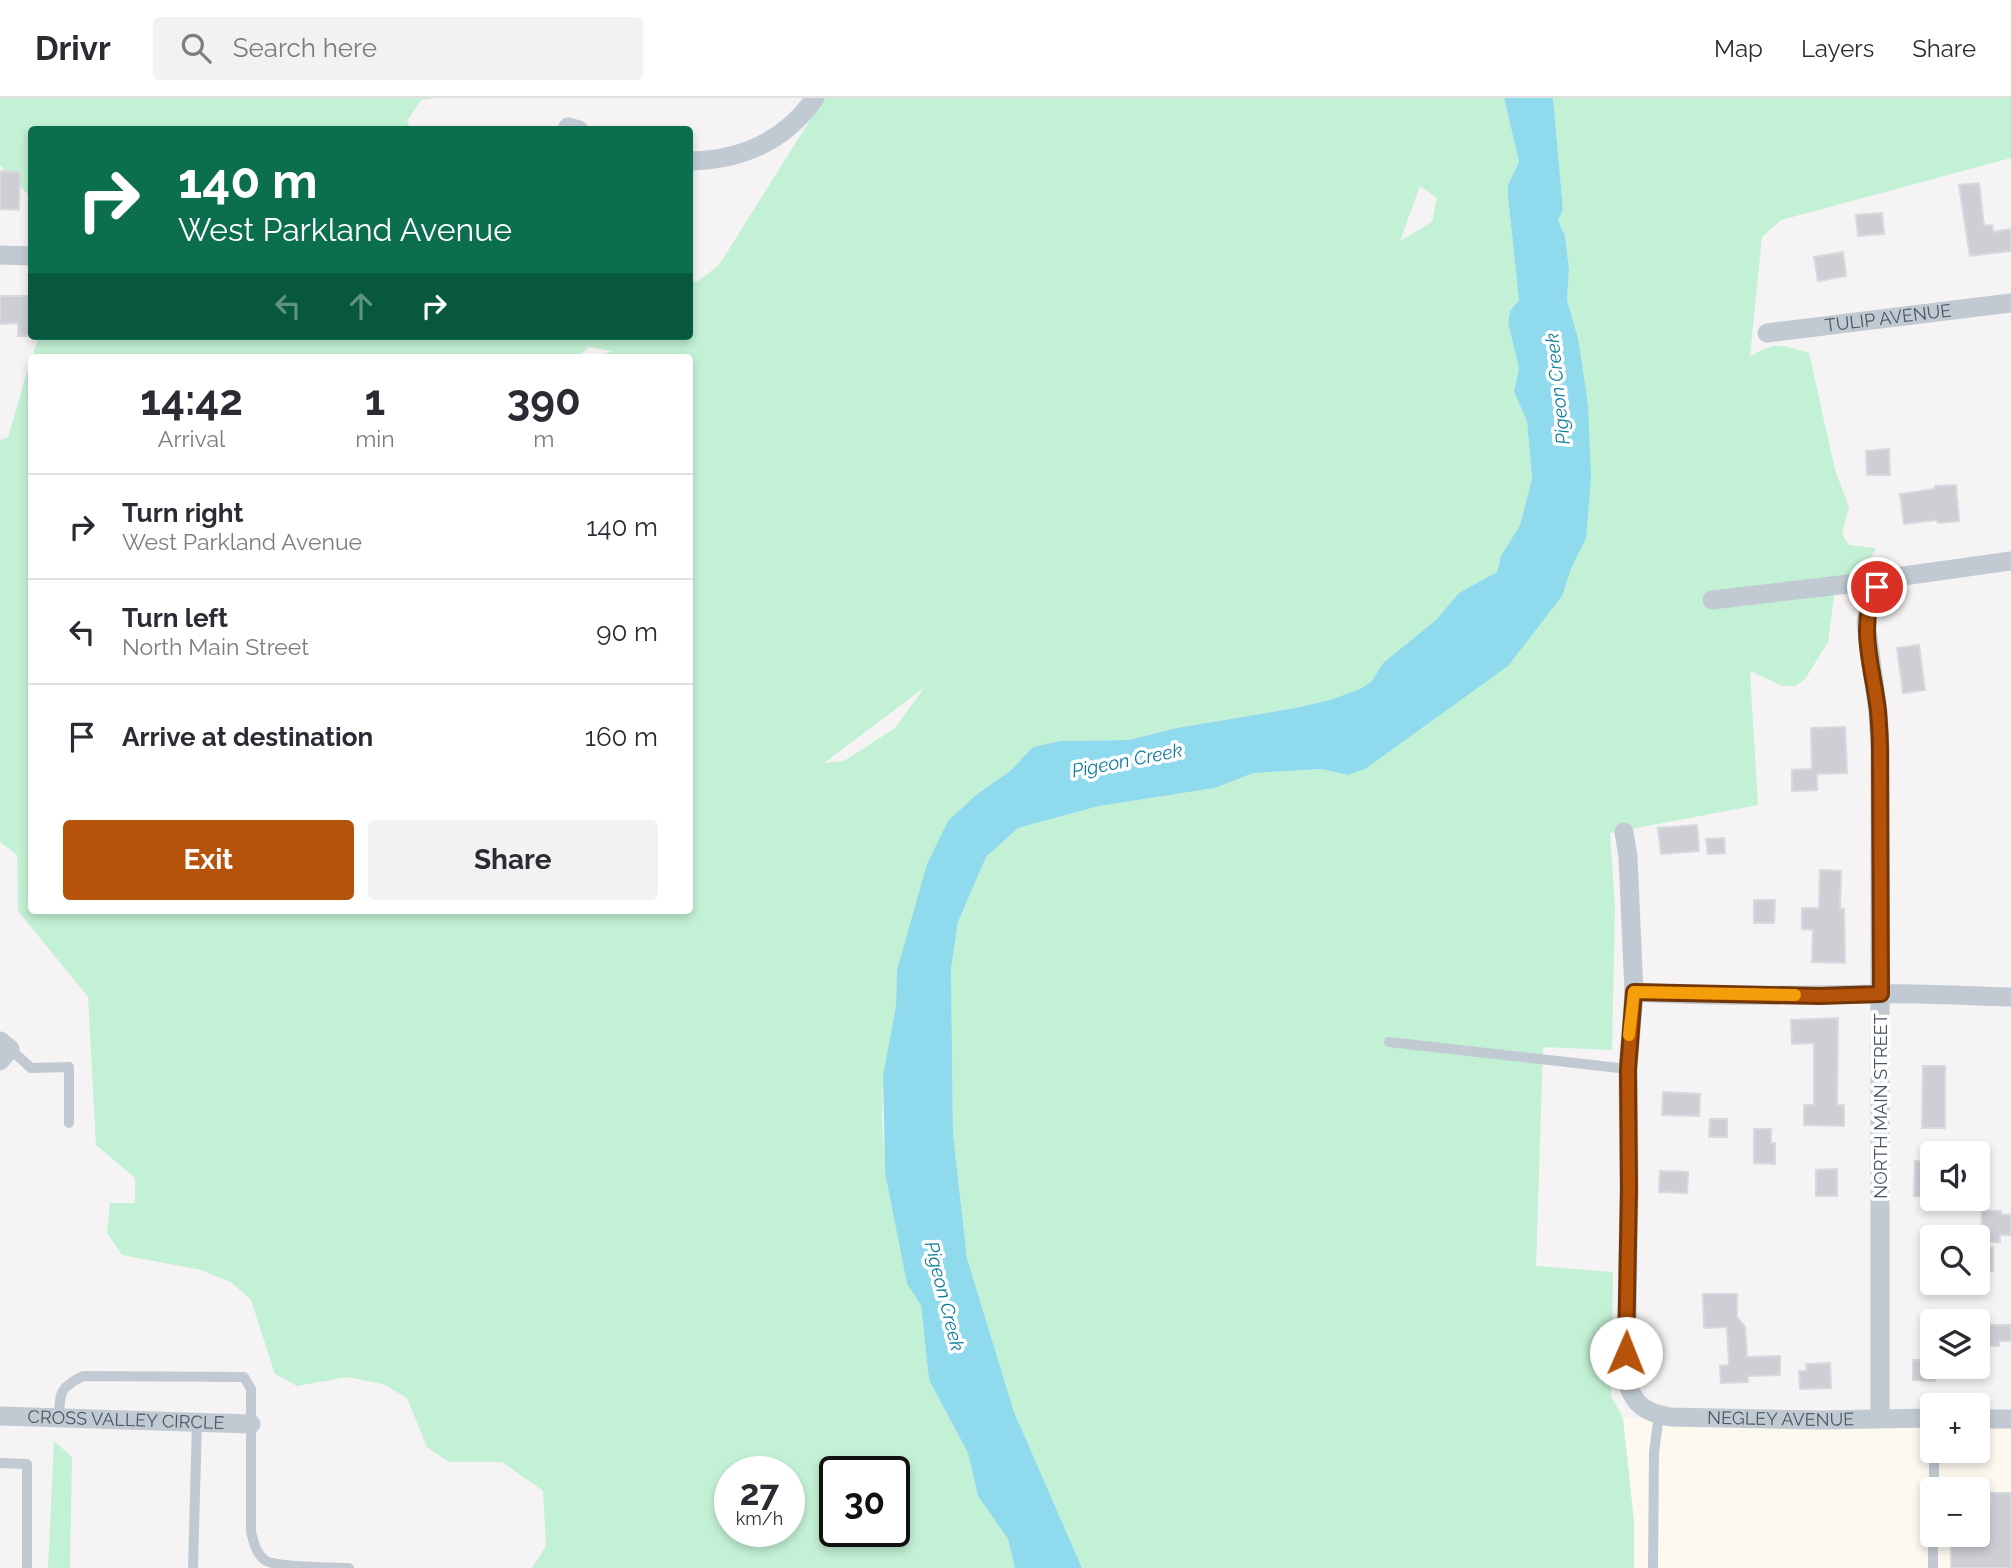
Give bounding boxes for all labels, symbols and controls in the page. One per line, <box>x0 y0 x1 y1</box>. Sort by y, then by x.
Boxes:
search box <box>153 17 643 80</box>
text: Drivr <box>35 29 111 68</box>
icon: search <box>177 29 215 67</box>
text: Search here <box>233 33 377 63</box>
text: Map <box>1714 34 1763 63</box>
text: Layers <box>1801 34 1874 63</box>
text: Share <box>1912 34 1976 63</box>
text: 140 m <box>178 152 318 209</box>
icon: right <box>63 154 154 245</box>
text: West Parkland Avenue <box>178 211 512 248</box>
icon: left <box>269 287 307 325</box>
icon: ahead <box>342 287 380 325</box>
icon: right <box>415 287 453 325</box>
street label: TULIP AVENUE <box>1824 299 1952 336</box>
water label: Pigeon Creek <box>1540 332 1574 446</box>
text: 14:42 <box>140 376 243 425</box>
text: 1 <box>365 376 385 425</box>
text: 390 <box>507 376 581 425</box>
text: Arrival <box>158 425 225 452</box>
text: min <box>355 425 395 452</box>
text: m <box>533 425 554 452</box>
text: Turn right <box>122 498 243 528</box>
icon: right <box>63 508 101 546</box>
text: 140 m <box>586 512 658 542</box>
text: West Parkland Avenue <box>122 528 362 555</box>
pin <box>1847 557 1907 617</box>
icon: arrive <box>1858 568 1896 606</box>
text: Turn left <box>122 603 228 633</box>
icon: left <box>63 613 101 651</box>
text: 90 m <box>596 617 658 647</box>
text: North Main Street <box>122 633 309 660</box>
icon: arrive <box>63 718 101 756</box>
text: Arrive at destination <box>122 722 373 752</box>
text: 160 m <box>585 722 658 752</box>
water label: Pigeon Creek <box>1070 738 1184 782</box>
button: Exit <box>63 820 354 900</box>
button: Share <box>368 820 658 900</box>
street label: NORTH MAIN STREET <box>1870 1013 1891 1199</box>
map controls <box>1920 1141 1990 1547</box>
button: sound <box>1920 1141 1990 1211</box>
button: search <box>1920 1225 1990 1295</box>
water label: Pigeon Creek <box>921 1239 969 1353</box>
button: layers <box>1920 1309 1990 1379</box>
position arrow <box>1589 1316 1663 1390</box>
button: + <box>1920 1393 1990 1463</box>
street label: CROSS VALLEY CIRCLE <box>27 1406 225 1433</box>
street label: NEGLEY AVENUE <box>1707 1407 1854 1430</box>
speed limit sign: 30 <box>819 1456 910 1547</box>
text: 27 <box>740 1472 779 1513</box>
button: − <box>1920 1477 1990 1547</box>
text: km/h <box>736 1508 783 1529</box>

